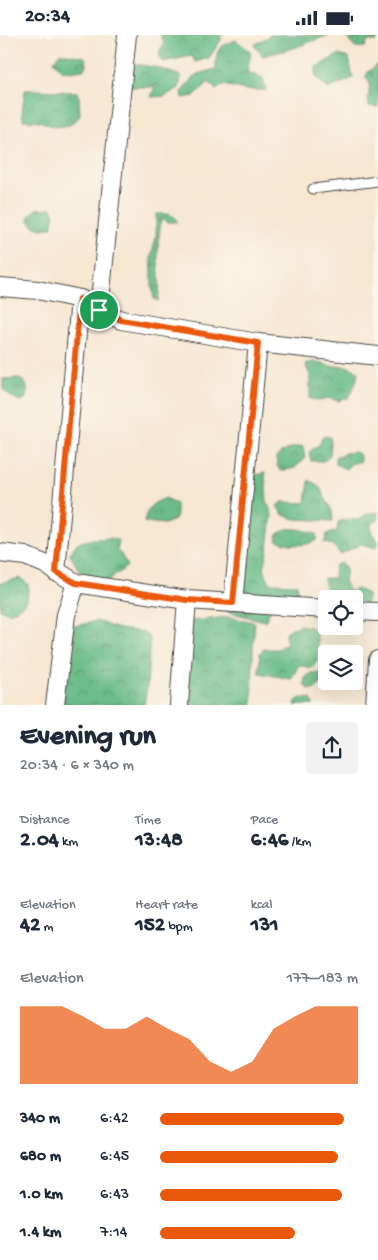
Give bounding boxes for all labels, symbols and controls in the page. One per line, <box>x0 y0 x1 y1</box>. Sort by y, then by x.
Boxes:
text: 20:34 <box>25 6 70 29</box>
pin <box>78 289 120 331</box>
icon: arrive <box>85 296 113 324</box>
map controls <box>318 590 363 690</box>
button: locate <box>318 590 363 635</box>
button: layers <box>318 645 363 690</box>
text: Evening run <box>20 721 156 754</box>
button: share <box>306 722 358 774</box>
text: 20:34 · 6 × 340 m <box>20 757 134 776</box>
text: Distance <box>20 812 69 829</box>
text: Time <box>135 812 161 829</box>
text: Pace <box>251 812 278 829</box>
text: 2.04 <box>20 829 59 854</box>
text: 13:48 <box>135 829 183 854</box>
text: 6:46 <box>251 829 288 854</box>
text: km <box>59 834 78 851</box>
text: /km <box>288 834 311 851</box>
text: Elevation <box>20 897 76 914</box>
text: Heart rate <box>135 897 198 914</box>
text: kcal <box>251 897 273 914</box>
text: 42 <box>20 914 40 939</box>
text: 152 <box>135 914 165 939</box>
text: 131 <box>251 914 279 939</box>
text: m <box>40 919 54 936</box>
text: bpm <box>165 919 193 936</box>
text: Elevation <box>20 970 84 989</box>
text: 177–183 m <box>286 970 358 989</box>
text: 340 m <box>20 1110 60 1129</box>
text: 6:42 <box>100 1110 129 1129</box>
text: 680 m <box>20 1148 61 1167</box>
text: 6:45 <box>100 1148 129 1167</box>
text: 1.0 km <box>20 1186 63 1205</box>
text: 6:43 <box>100 1186 129 1205</box>
text: 1.4 km <box>20 1224 61 1243</box>
text: 7:14 <box>100 1224 127 1243</box>

